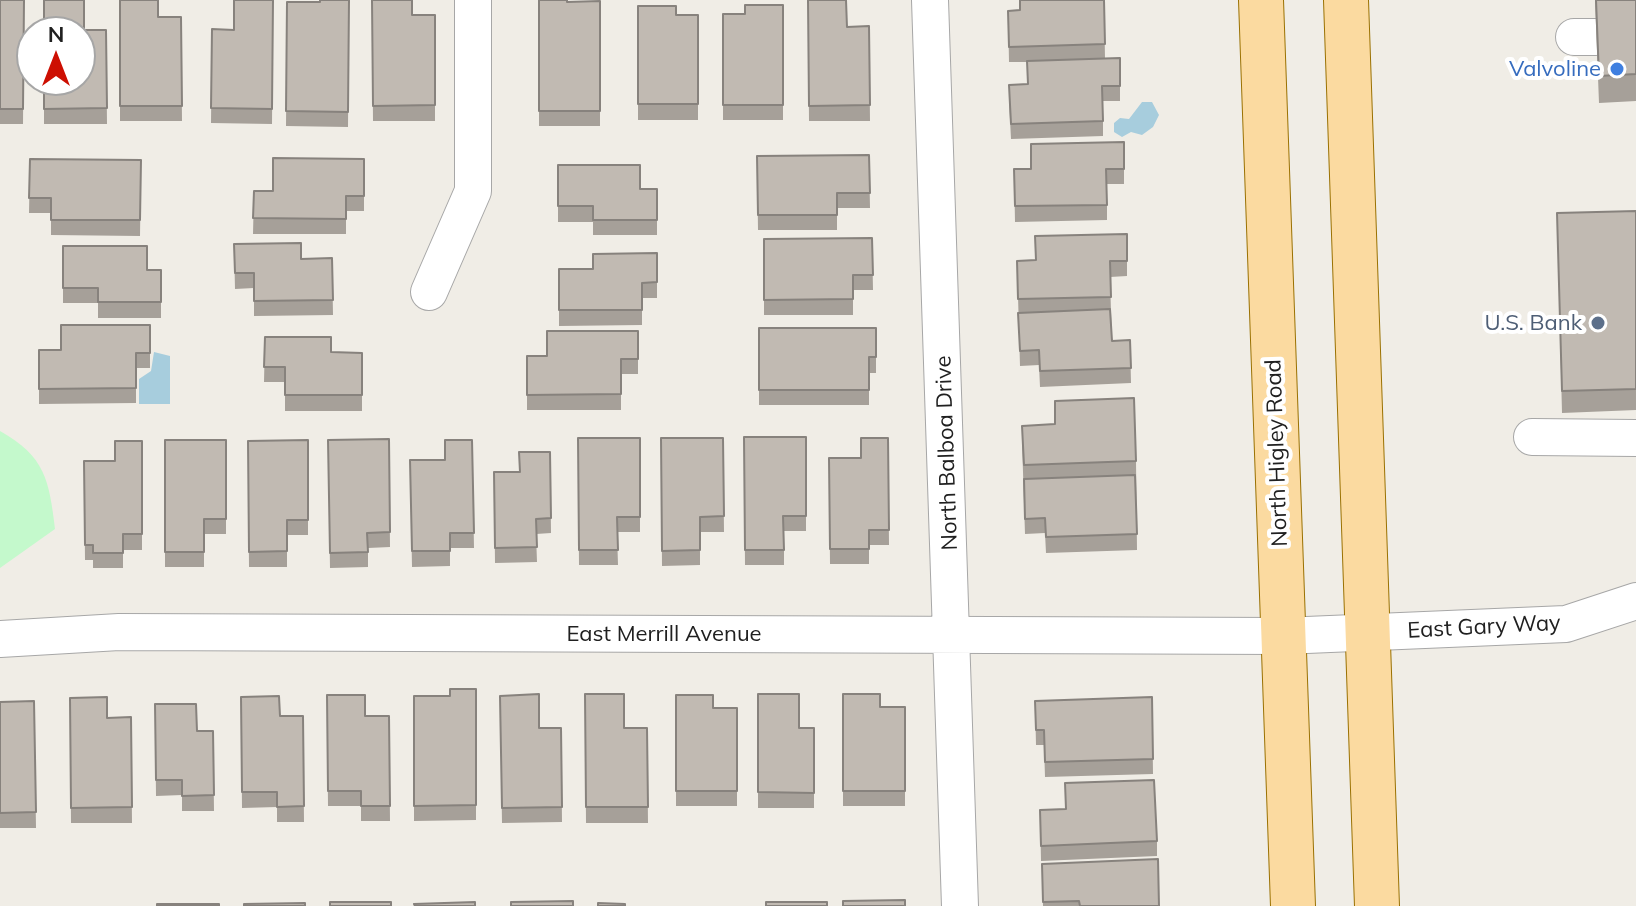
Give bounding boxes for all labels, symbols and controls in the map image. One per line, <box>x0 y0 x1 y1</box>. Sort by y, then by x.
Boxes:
north arrow <box>16 16 96 96</box>
text: N <box>48 20 64 48</box>
place label: Valvoline <box>1509 56 1601 82</box>
marker: Valvoline <box>1608 60 1626 78</box>
place label: U.S. Bank <box>1485 310 1582 336</box>
marker: U.S. Bank <box>1589 314 1607 332</box>
street label: North Balboa Drive <box>930 355 964 551</box>
street label: North Higley Road <box>1261 359 1293 547</box>
street label: East Gary Way <box>1407 610 1561 644</box>
street label: East Merrill Avenue <box>566 621 762 647</box>

